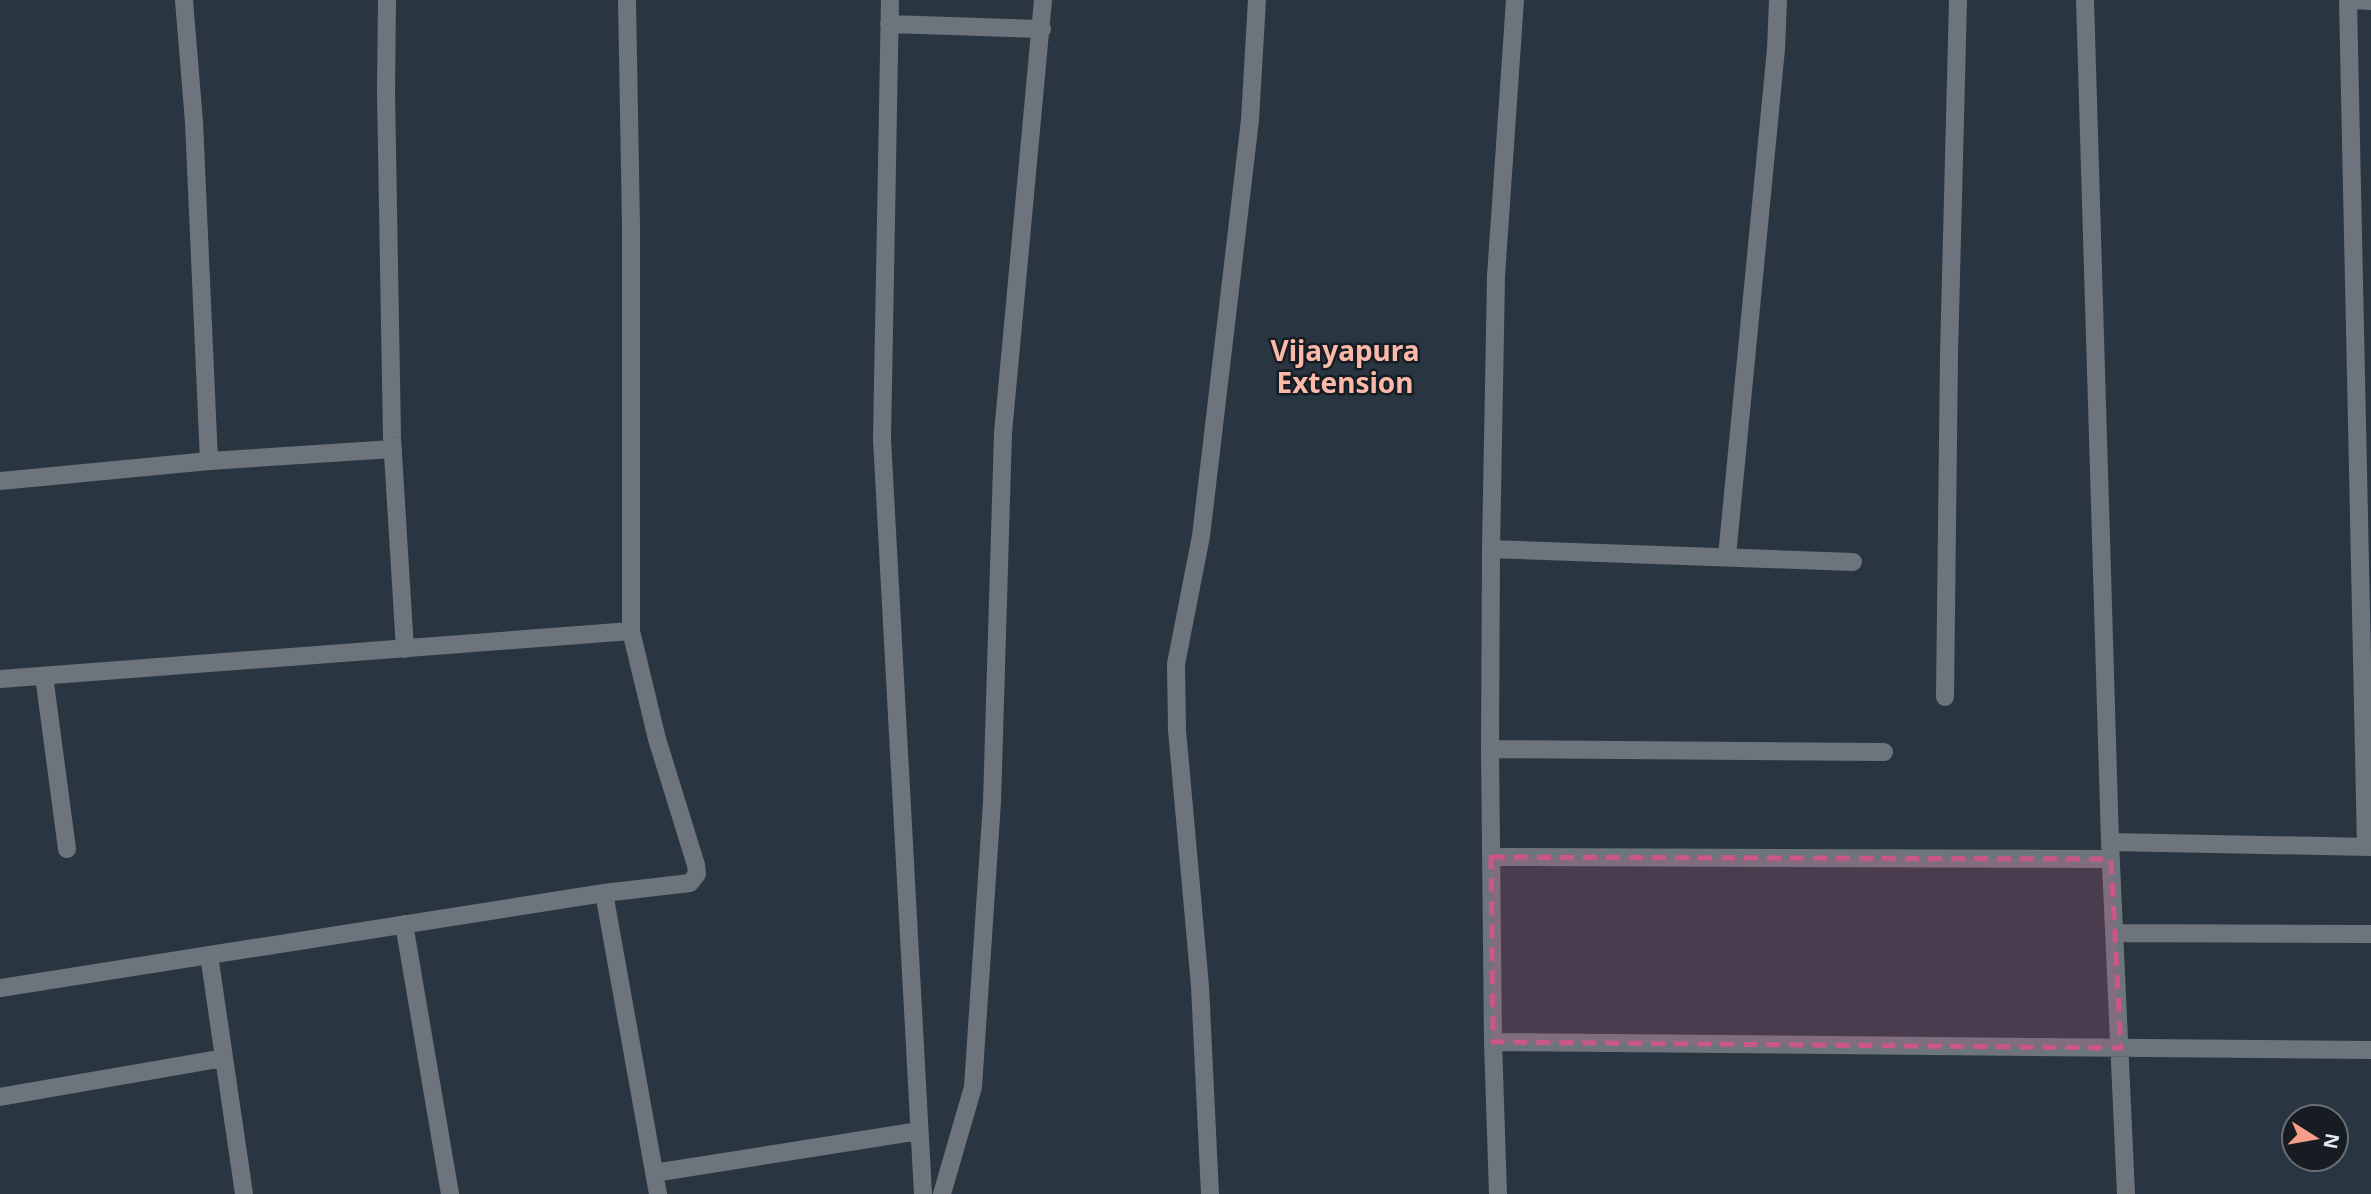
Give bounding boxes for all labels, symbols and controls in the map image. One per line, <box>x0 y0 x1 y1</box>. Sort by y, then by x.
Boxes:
district label: Vijayapura Extension <box>1270 331 1420 401</box>
north arrow <box>2280 1103 2350 1173</box>
text: N <box>2317 1131 2346 1151</box>

